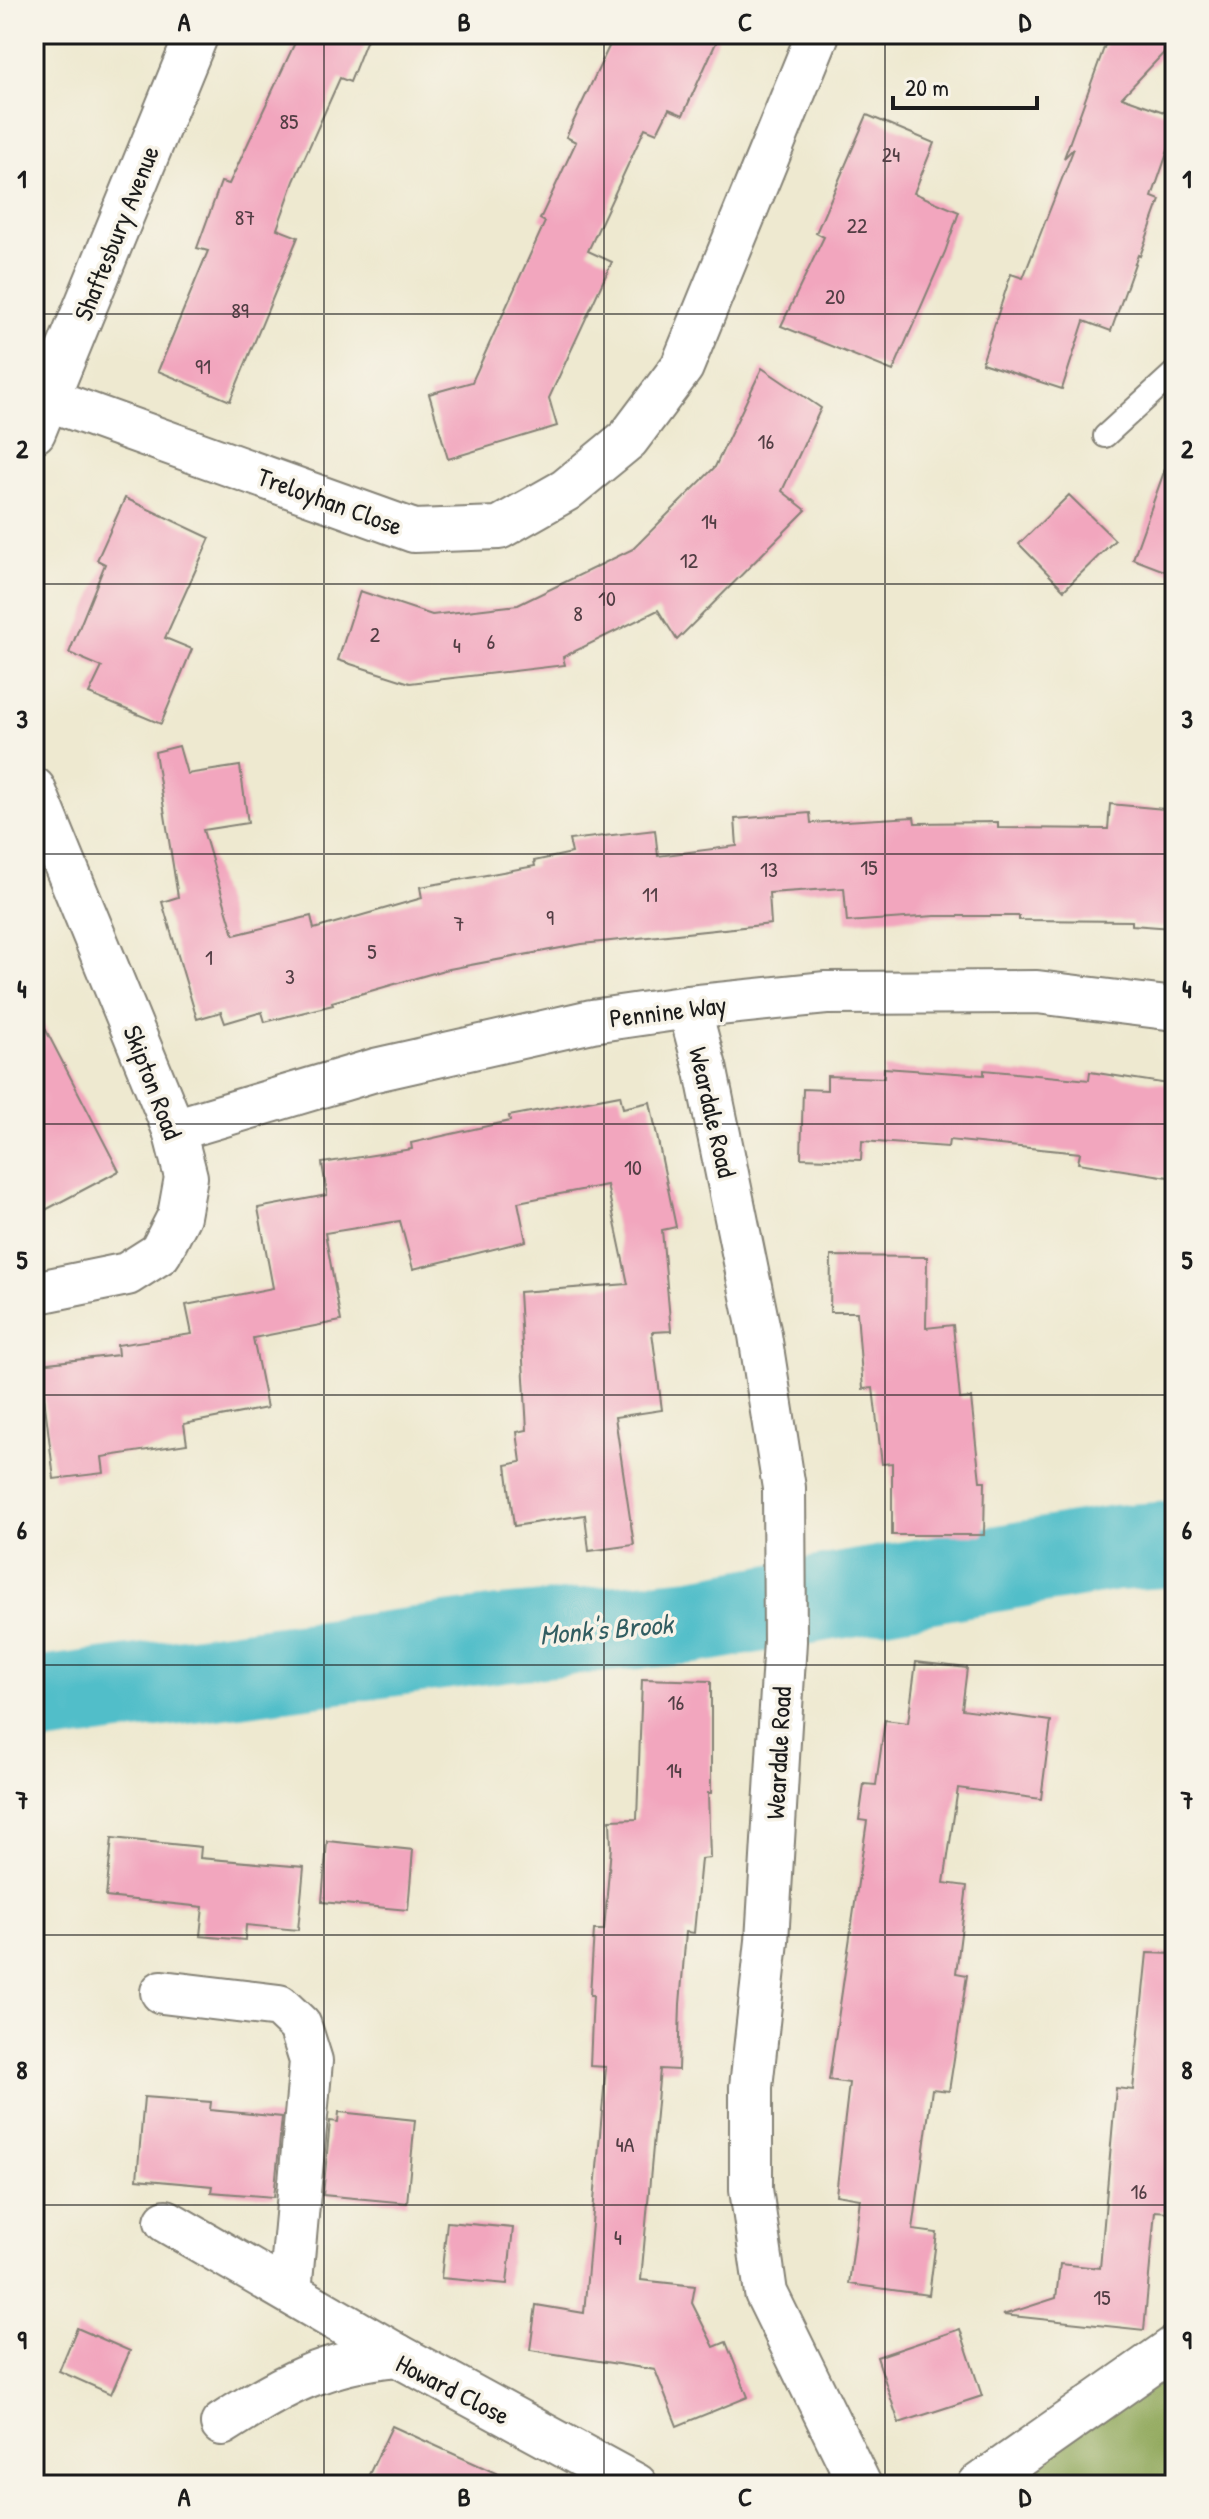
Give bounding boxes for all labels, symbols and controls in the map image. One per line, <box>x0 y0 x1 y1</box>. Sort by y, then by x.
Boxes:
text: A <box>178 4 191 39</box>
text: B <box>457 4 471 39</box>
text: C <box>738 4 752 39</box>
text: D <box>1019 4 1032 39</box>
scale bar <box>893 60 1037 110</box>
text: 20 m <box>905 71 949 103</box>
house number: 85 <box>280 106 298 136</box>
house number: 24 <box>882 139 900 169</box>
street label: Shaftesbury Avenue <box>65 140 167 326</box>
text: 1 <box>17 161 27 196</box>
text: 1 <box>1182 161 1192 196</box>
house number: 87 <box>235 202 255 232</box>
house number: 22 <box>847 210 868 240</box>
house number: 20 <box>825 281 845 311</box>
house number: 89 <box>231 295 249 325</box>
house number: 91 <box>195 351 211 381</box>
house number: 16 <box>758 426 775 456</box>
text: 2 <box>16 431 29 466</box>
text: 2 <box>1181 431 1194 466</box>
street label: Treloyhan Close <box>253 459 407 543</box>
house number: 14 <box>701 506 717 536</box>
house number: 12 <box>680 545 699 575</box>
house number: 10 <box>598 583 616 613</box>
house number: 8 <box>573 598 583 628</box>
house number: 2 <box>370 619 381 649</box>
house number: 6 <box>487 626 496 656</box>
house number: 4 <box>453 630 461 660</box>
text: 3 <box>16 701 28 736</box>
text: 3 <box>1181 701 1193 736</box>
house number: 15 <box>860 852 878 882</box>
house number: 13 <box>760 854 778 884</box>
house number: 11 <box>642 879 658 909</box>
house number: 9 <box>546 902 554 932</box>
house number: 7 <box>454 908 464 938</box>
house number: 5 <box>367 936 377 966</box>
house number: 1 <box>205 942 213 972</box>
house number: 3 <box>285 961 295 991</box>
text: 4 <box>17 971 27 1006</box>
text: 4 <box>1182 971 1192 1006</box>
street label: Pennine Way <box>608 986 728 1036</box>
street label: Skipton Road <box>115 1020 191 1144</box>
street label: Weardale Road <box>681 1043 745 1181</box>
house number: 10 <box>624 1152 642 1182</box>
text: 5 <box>17 1242 28 1277</box>
text: 5 <box>1182 1242 1193 1277</box>
text: 6 <box>17 1512 28 1547</box>
text: 6 <box>1182 1512 1193 1547</box>
water label: Monk's Brook <box>538 1604 676 1654</box>
street label: Weardale Road <box>757 1686 799 1820</box>
house number: 16 <box>668 1687 685 1717</box>
house number: 14 <box>666 1755 682 1785</box>
text: 7 <box>15 1782 29 1817</box>
text: 7 <box>1180 1782 1194 1817</box>
text: 8 <box>16 2052 28 2087</box>
text: 8 <box>1181 2052 1193 2087</box>
house number: 4A <box>616 2129 635 2159</box>
house number: 16 <box>1131 2176 1148 2206</box>
house number: 4 <box>614 2222 622 2252</box>
house number: 15 <box>1093 2282 1111 2312</box>
text: 9 <box>17 2322 27 2357</box>
text: 9 <box>1182 2322 1192 2357</box>
street label: Howard Close <box>390 2345 516 2433</box>
text: A <box>178 2479 191 2514</box>
text: B <box>457 2479 471 2514</box>
text: C <box>738 2479 752 2514</box>
text: D <box>1019 2479 1032 2514</box>

